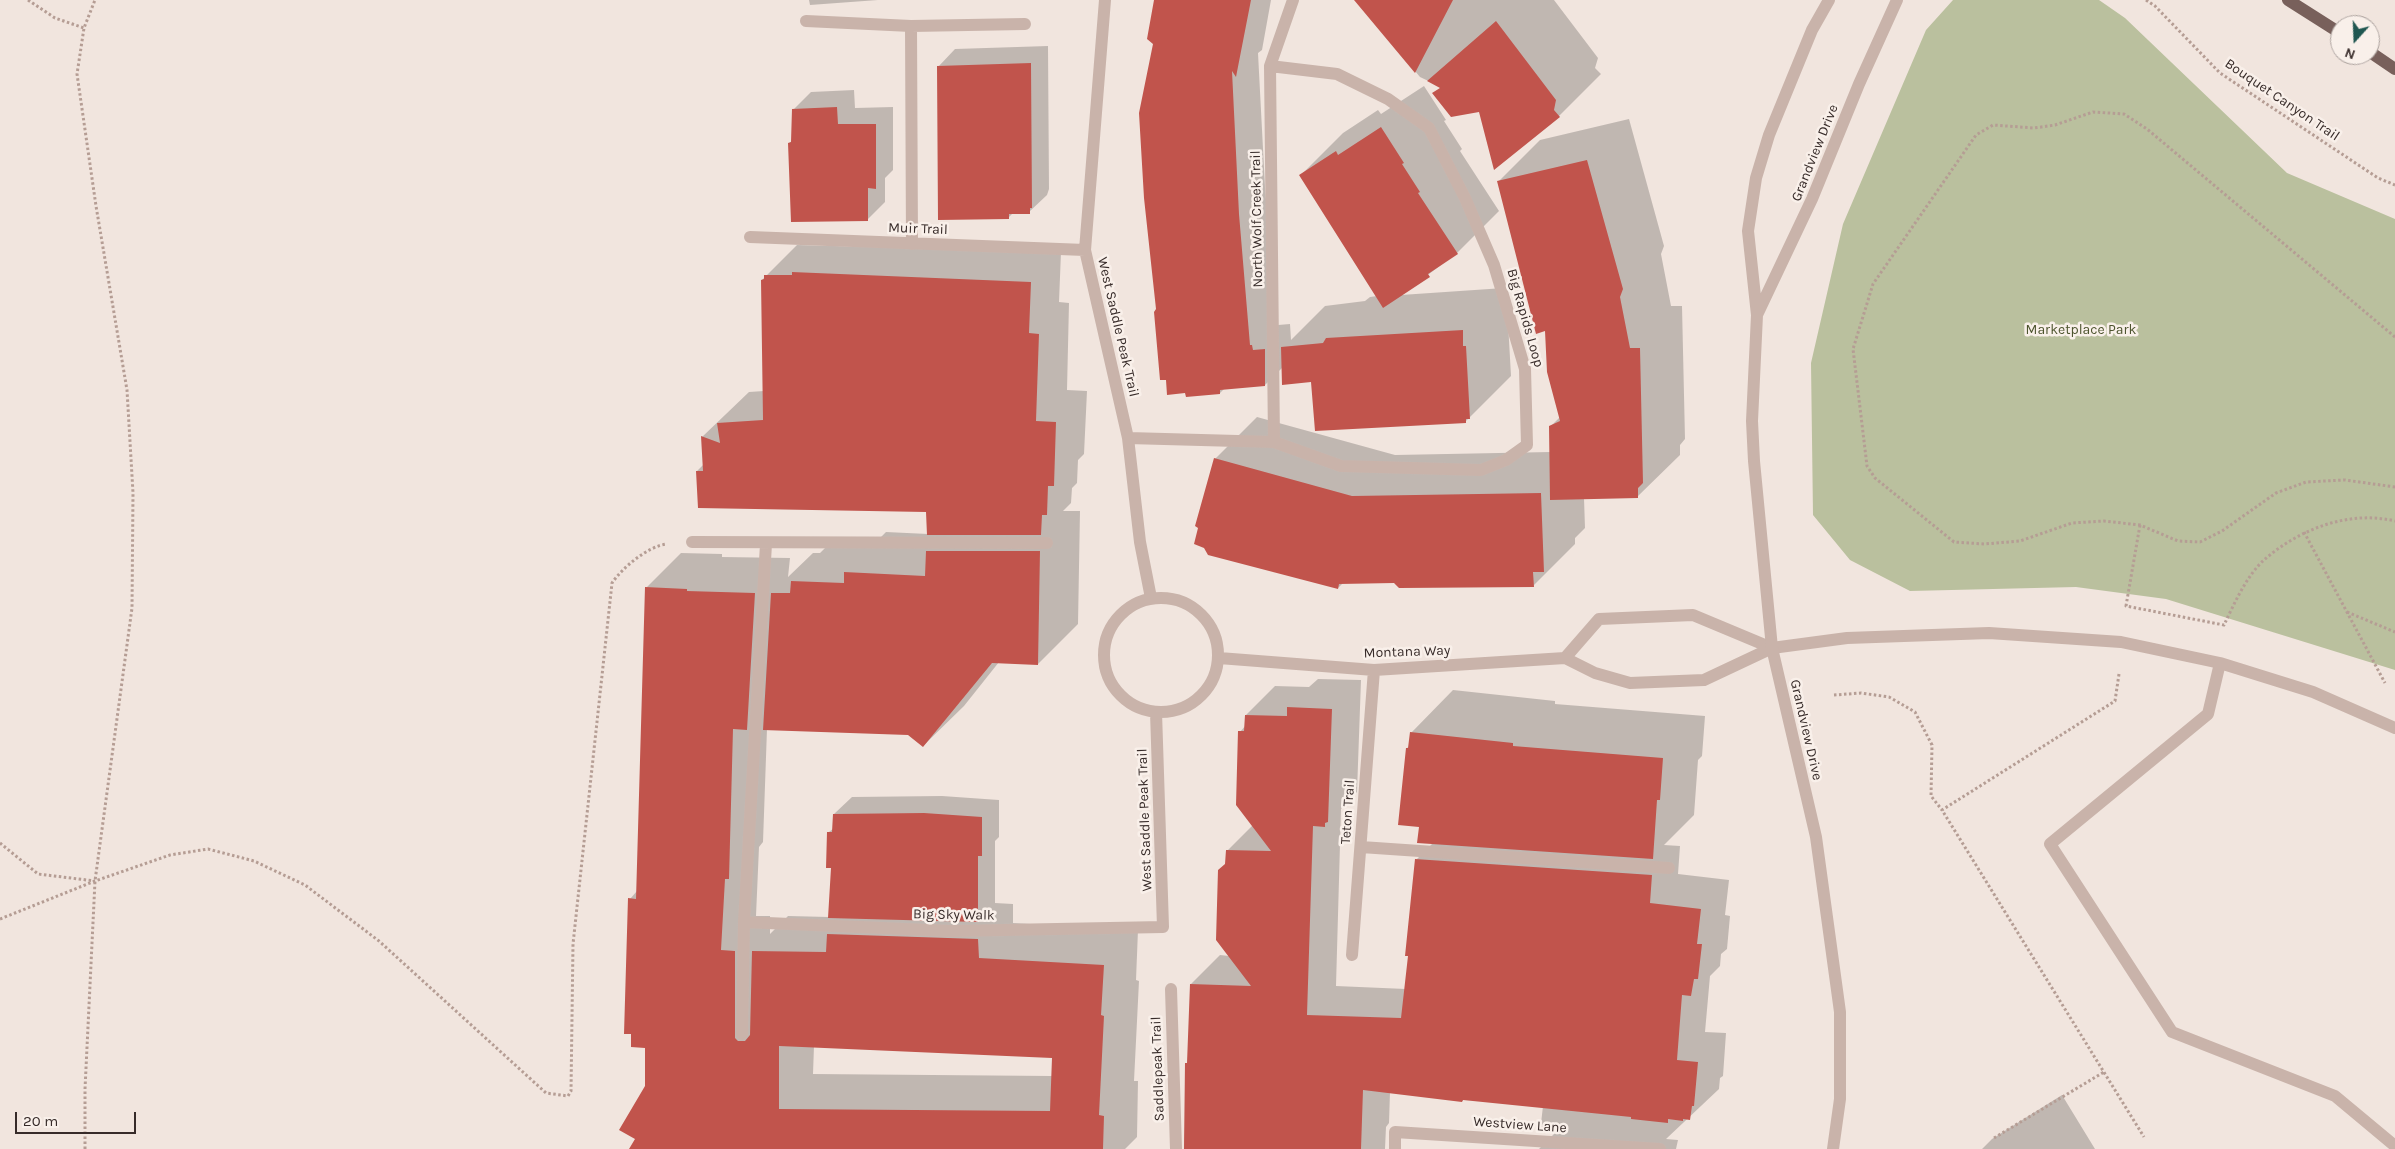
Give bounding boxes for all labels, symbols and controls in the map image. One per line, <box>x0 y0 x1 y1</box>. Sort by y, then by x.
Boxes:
north arrow <box>2330 15 2380 65</box>
text: N <box>2342 44 2358 63</box>
street label: Bouquet Canyon Trail <box>2221 55 2343 145</box>
street label: Grandview Drive <box>1788 102 1842 204</box>
street label: North Wolf Creek Trail <box>1247 150 1267 288</box>
street label: Muir Trail <box>888 220 948 238</box>
street label: West Saddle Peak Trail <box>1094 255 1142 399</box>
street label: Big Rapids Loop <box>1503 267 1547 369</box>
park label: Marketplace Park <box>2026 322 2136 338</box>
street label: Montana Way <box>1363 642 1451 662</box>
street label: Grandview Drive <box>1786 678 1826 782</box>
street label: West Saddle Peak Trail <box>1134 748 1156 892</box>
street label: Teton Trail <box>1337 779 1359 845</box>
street label: Big Sky Walk <box>913 906 995 924</box>
street label: Saddlepeak Trail <box>1148 1016 1168 1122</box>
scale bar <box>18 1102 139 1134</box>
text: 20 m <box>23 1112 58 1130</box>
street label: Westview Lane <box>1473 1113 1567 1137</box>

